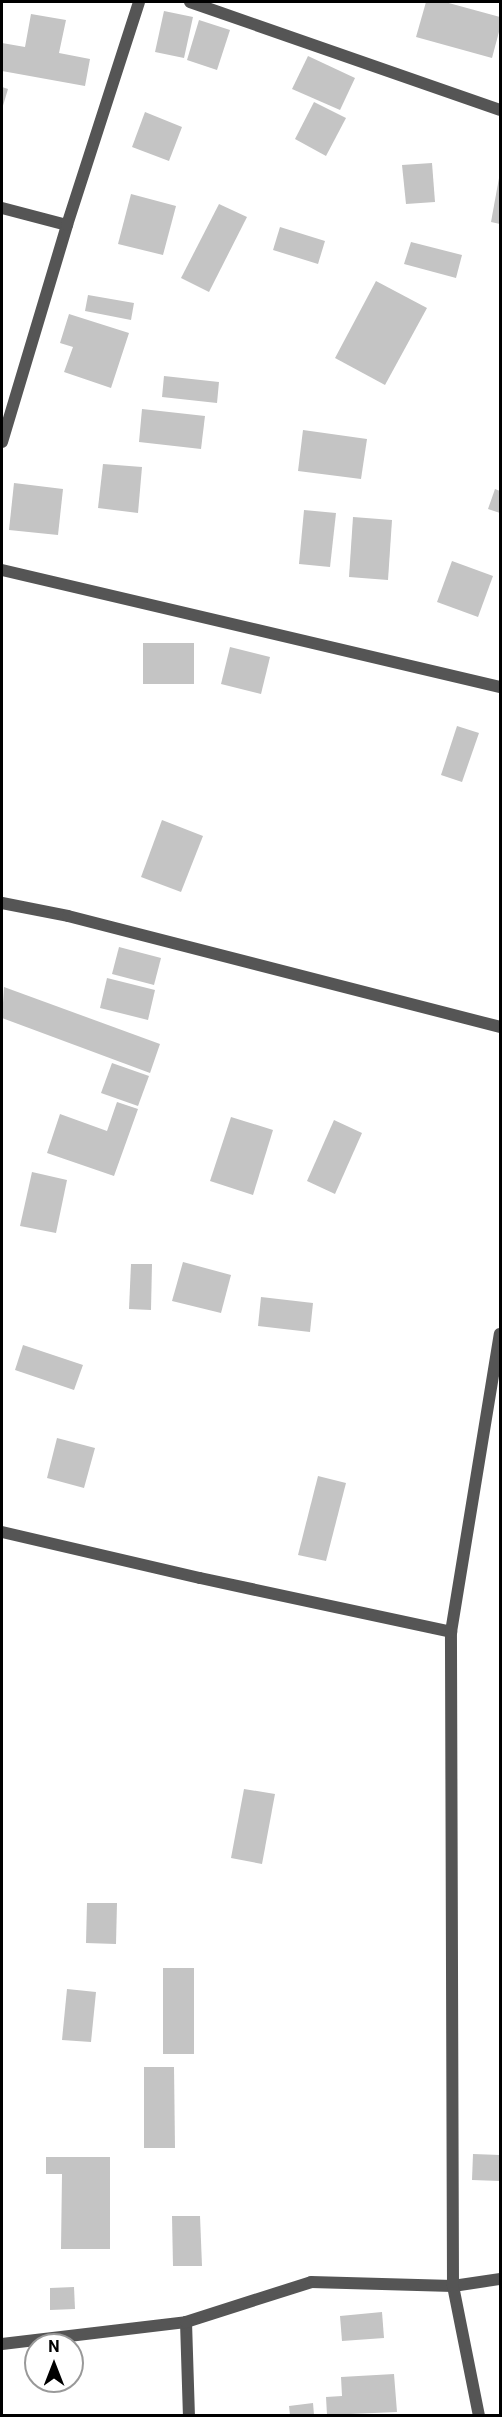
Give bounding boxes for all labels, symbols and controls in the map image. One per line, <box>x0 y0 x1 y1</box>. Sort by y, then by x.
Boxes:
north arrow <box>24 2333 84 2393</box>
text: N <box>48 2337 60 2356</box>

